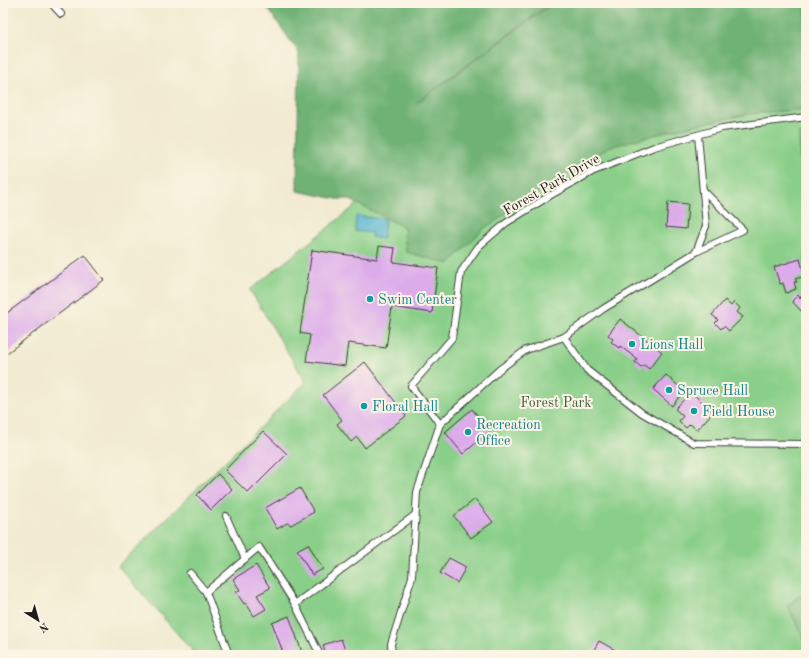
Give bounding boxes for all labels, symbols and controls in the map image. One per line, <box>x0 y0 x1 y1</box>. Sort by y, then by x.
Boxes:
street label: Forest Park Drive <box>501 152 602 218</box>
place label: Swim Center <box>378 293 457 307</box>
marker: Swim Center <box>365 294 375 304</box>
place label: Lions Hall <box>640 338 703 352</box>
marker: Lions Hall <box>627 339 637 349</box>
place label: Spruce Hall <box>677 384 748 398</box>
marker: Spruce Hall <box>664 385 674 395</box>
park label: Forest Park <box>520 396 592 410</box>
place label: Floral Hall <box>372 400 438 414</box>
marker: Floral Hall <box>359 401 369 411</box>
place label: Field House <box>702 405 775 419</box>
marker: Field House <box>689 406 699 416</box>
place label: Recreation Office <box>476 418 541 448</box>
marker: Recreation Office <box>463 427 473 437</box>
north arrow <box>18 600 58 640</box>
text: N <box>36 620 50 634</box>

